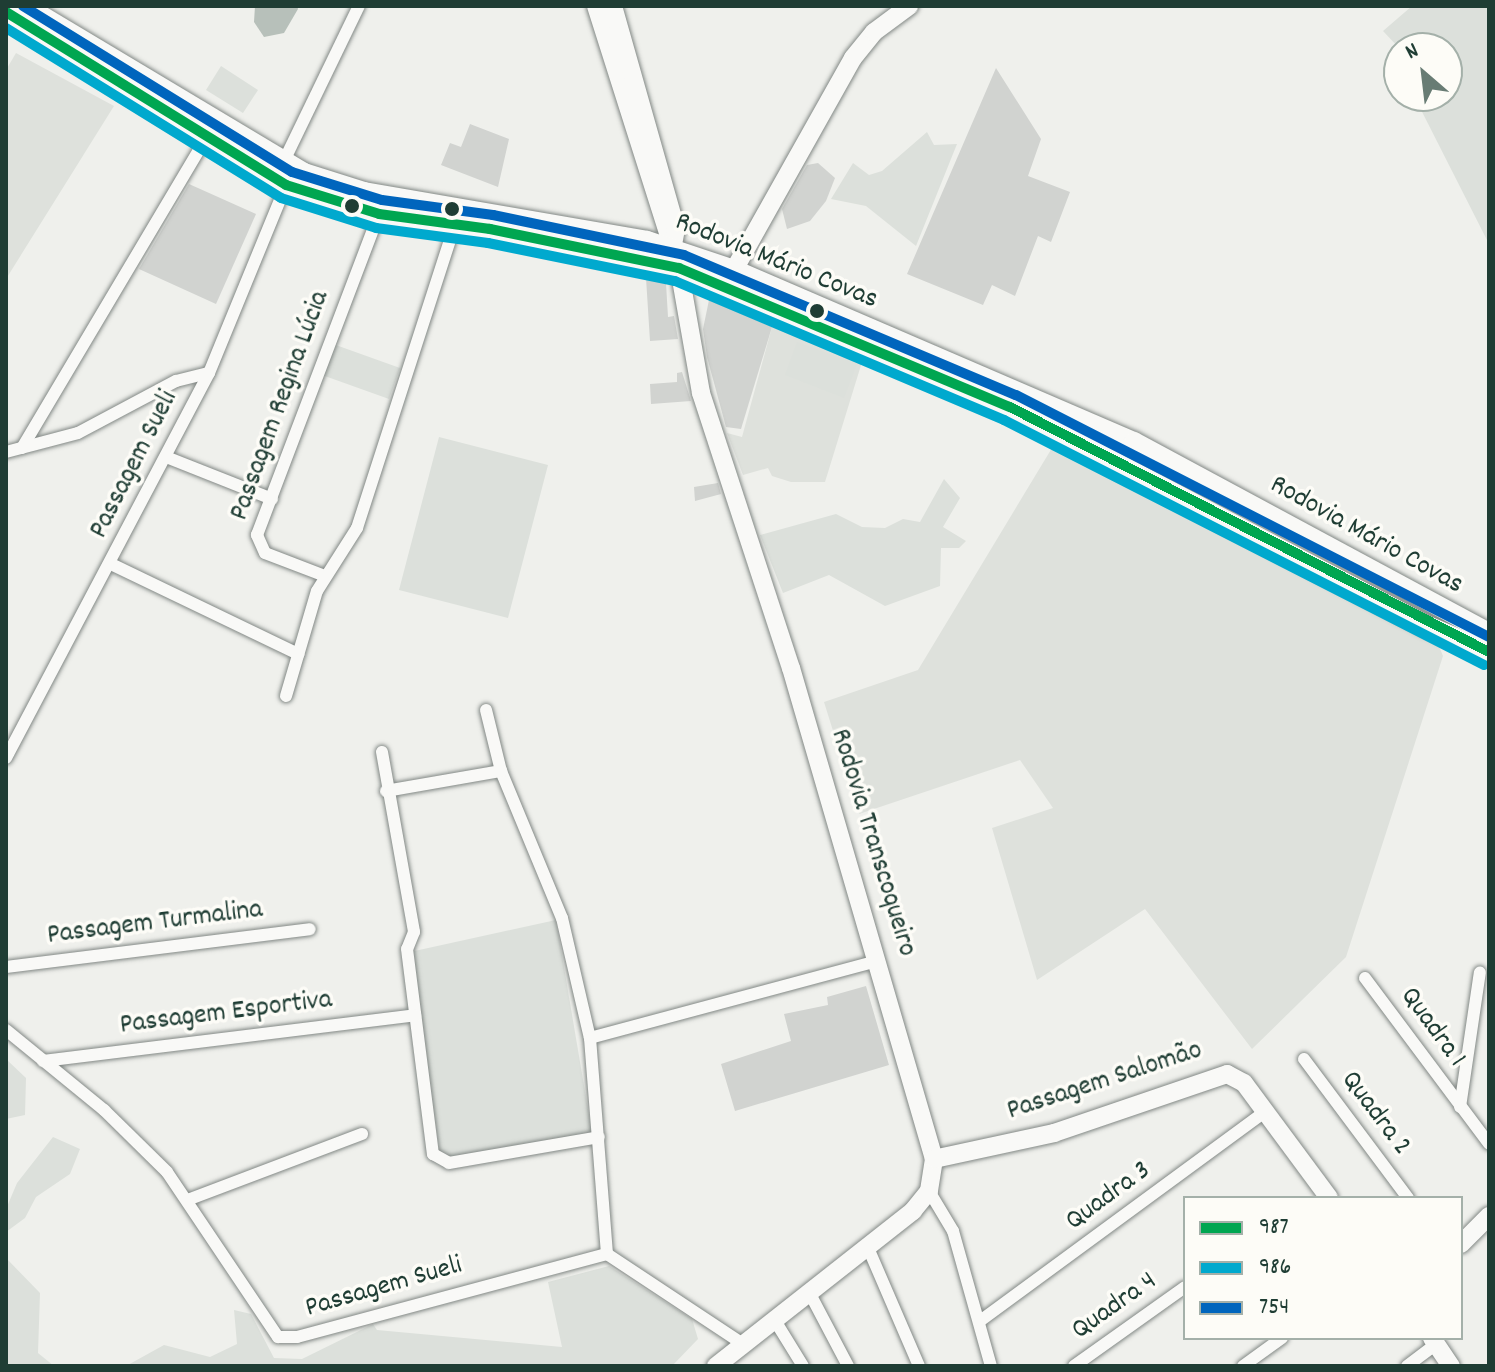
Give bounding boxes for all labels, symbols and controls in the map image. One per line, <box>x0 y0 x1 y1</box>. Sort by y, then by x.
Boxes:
north arrow <box>1383 32 1463 112</box>
text: N <box>1400 36 1425 68</box>
unlabelled marker <box>344 198 360 214</box>
unlabelled marker <box>444 201 460 217</box>
street label: Rodovia Mário Covas <box>670 206 882 318</box>
street label: Passagem Regina Lúcia <box>224 287 338 525</box>
unlabelled marker <box>809 303 825 319</box>
street label: Passagem Sueli <box>83 386 187 544</box>
street label: Rodovia Mário Covas <box>1264 469 1468 603</box>
street label: Rodovia Transcoqueiro <box>821 725 923 961</box>
street label: Passagem Turmalina <box>45 894 265 954</box>
street label: Quadra 1 <box>1392 981 1472 1075</box>
street label: Passagem Esportiva <box>118 984 334 1044</box>
street label: Passagem Salomão <box>1003 1035 1207 1129</box>
street label: Quadra 2 <box>1332 1065 1418 1163</box>
street label: Quadra 3 <box>1060 1155 1158 1239</box>
legend <box>1183 1196 1463 1340</box>
text: 987 <box>1259 1211 1289 1245</box>
street label: Passagem Sueli <box>302 1250 466 1326</box>
text: 986 <box>1259 1251 1291 1285</box>
street label: Quadra 4 <box>1066 1266 1164 1348</box>
text: 754 <box>1259 1291 1289 1325</box>

